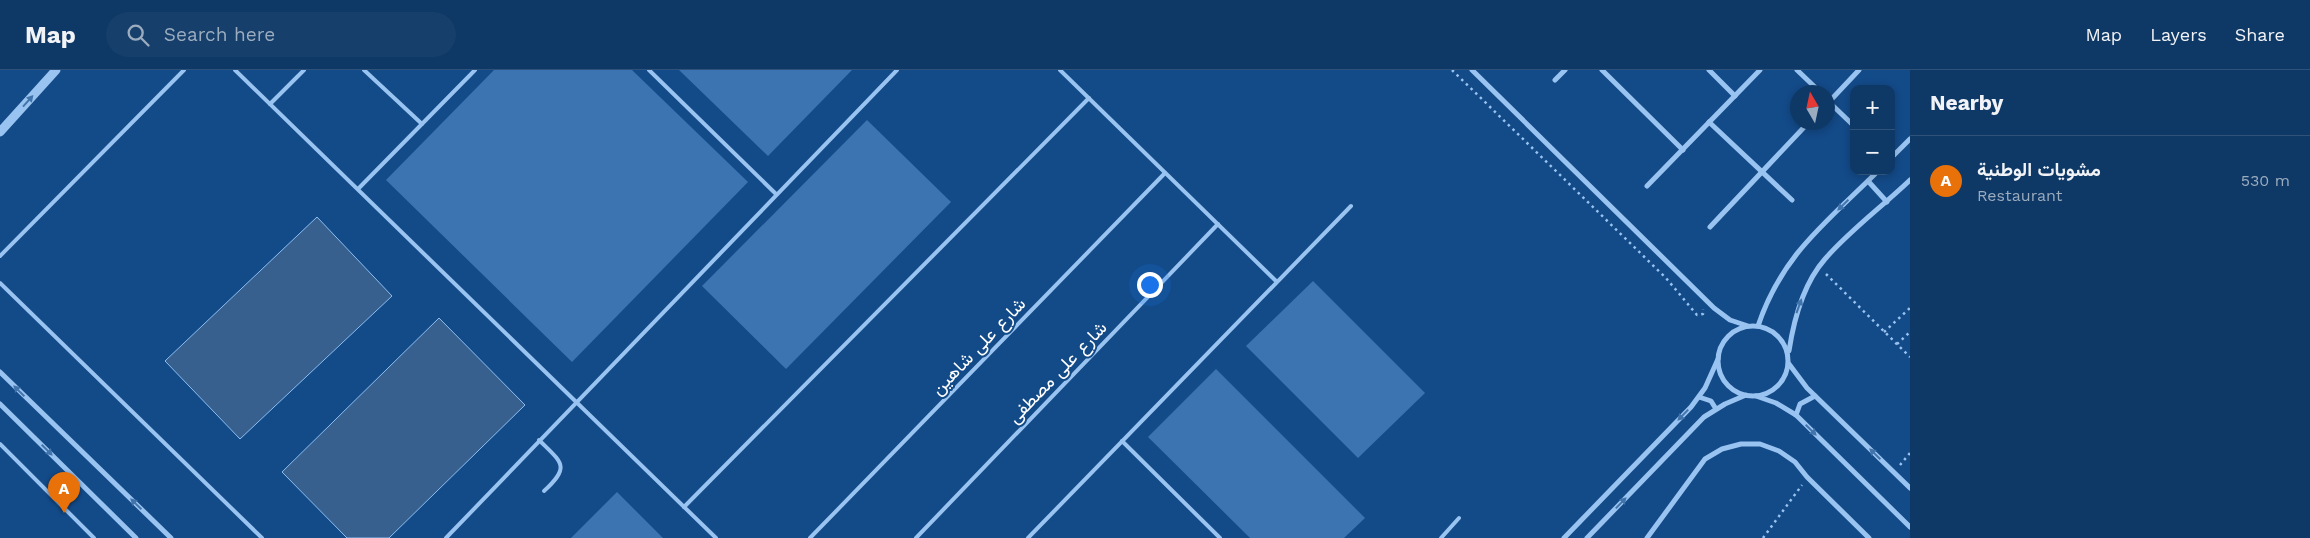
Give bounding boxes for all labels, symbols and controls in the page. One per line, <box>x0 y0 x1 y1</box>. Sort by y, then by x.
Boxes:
search box <box>106 12 456 57</box>
text: Map <box>25 21 76 49</box>
icon: search <box>124 21 152 49</box>
text: Search here <box>164 23 275 46</box>
text: Map <box>2085 24 2122 45</box>
text: Layers <box>2150 24 2207 45</box>
text: Share <box>2235 24 2285 45</box>
north arrow <box>1790 85 1835 130</box>
map controls <box>1850 85 1895 175</box>
button: + <box>1850 85 1895 130</box>
text: Nearby <box>1930 90 2003 115</box>
one-way arrow <box>22 96 34 108</box>
button: − <box>1850 130 1895 175</box>
text: مشويات الوطنية <box>1977 158 2101 181</box>
text: A <box>1941 171 1951 190</box>
text: 530 m <box>2241 171 2290 190</box>
text: Restaurant <box>1977 186 2063 205</box>
one-way arrow <box>1837 199 1849 211</box>
your location <box>1137 272 1163 298</box>
street label: شارع على شاهين <box>926 293 1031 400</box>
one-way arrow <box>1796 299 1803 314</box>
street label: شارع على مصطفى <box>1003 317 1112 429</box>
one-way arrow <box>14 385 26 397</box>
one-way arrow <box>1677 409 1689 421</box>
one-way arrow <box>1805 424 1817 436</box>
one-way arrow <box>41 444 53 456</box>
one-way arrow <box>1869 448 1881 460</box>
pin: A <box>48 472 80 513</box>
one-way arrow <box>1615 497 1627 509</box>
one-way arrow <box>130 498 142 510</box>

